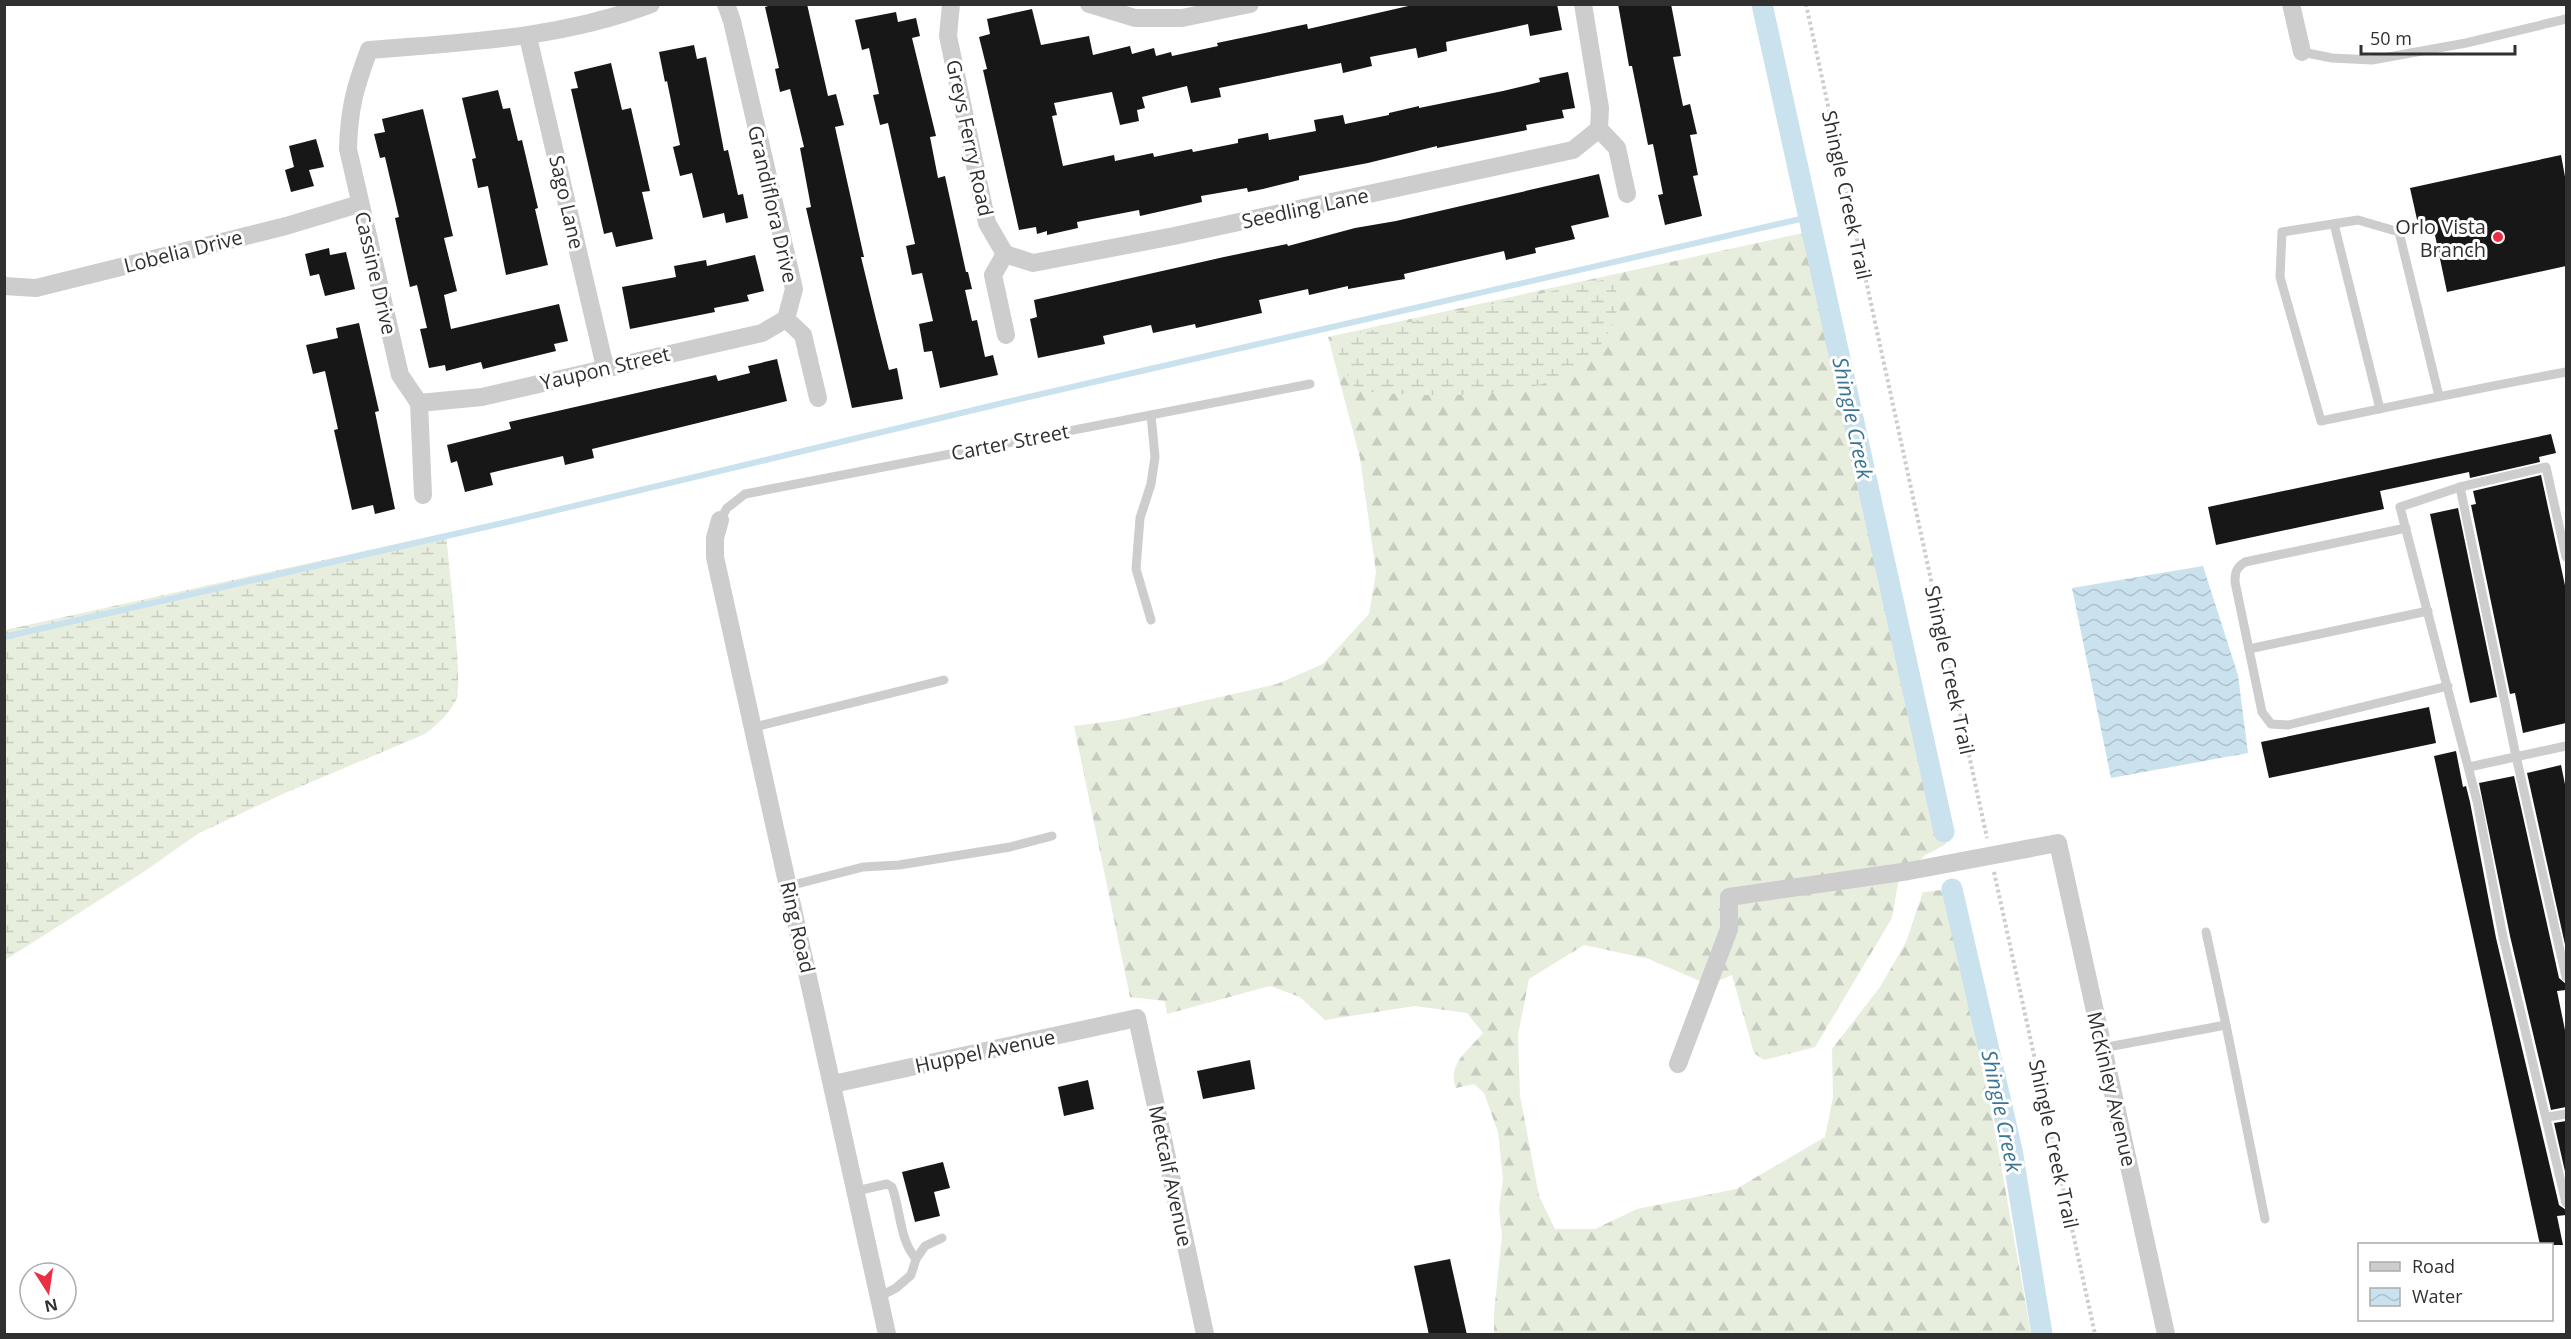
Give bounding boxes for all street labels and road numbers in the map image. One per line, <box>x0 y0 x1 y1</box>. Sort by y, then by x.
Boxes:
street label: Greys Ferry Road <box>940 57 1000 219</box>
street label: Shingle Creek Trail <box>1816 108 1878 282</box>
street label: Grandiflora Drive <box>742 123 804 285</box>
street label: Sago Lane <box>543 153 591 251</box>
street label: Seedling Lane <box>1239 181 1371 235</box>
street label: Cassine Drive <box>349 209 403 337</box>
street label: Lobelia Drive <box>121 223 245 279</box>
street label: Yaupon Street <box>538 340 672 396</box>
street label: Carter Street <box>949 417 1071 467</box>
street label: Shingle Creek Trail <box>1919 583 1981 757</box>
street label: Ring Road <box>774 878 822 976</box>
street label: McKinley Avenue <box>2081 1009 2143 1169</box>
street label: Huppel Avenue <box>912 1023 1058 1079</box>
street label: Shingle Creek Trail <box>2023 1057 2085 1231</box>
street label: Metcalf Avenue <box>1143 1103 1199 1249</box>

